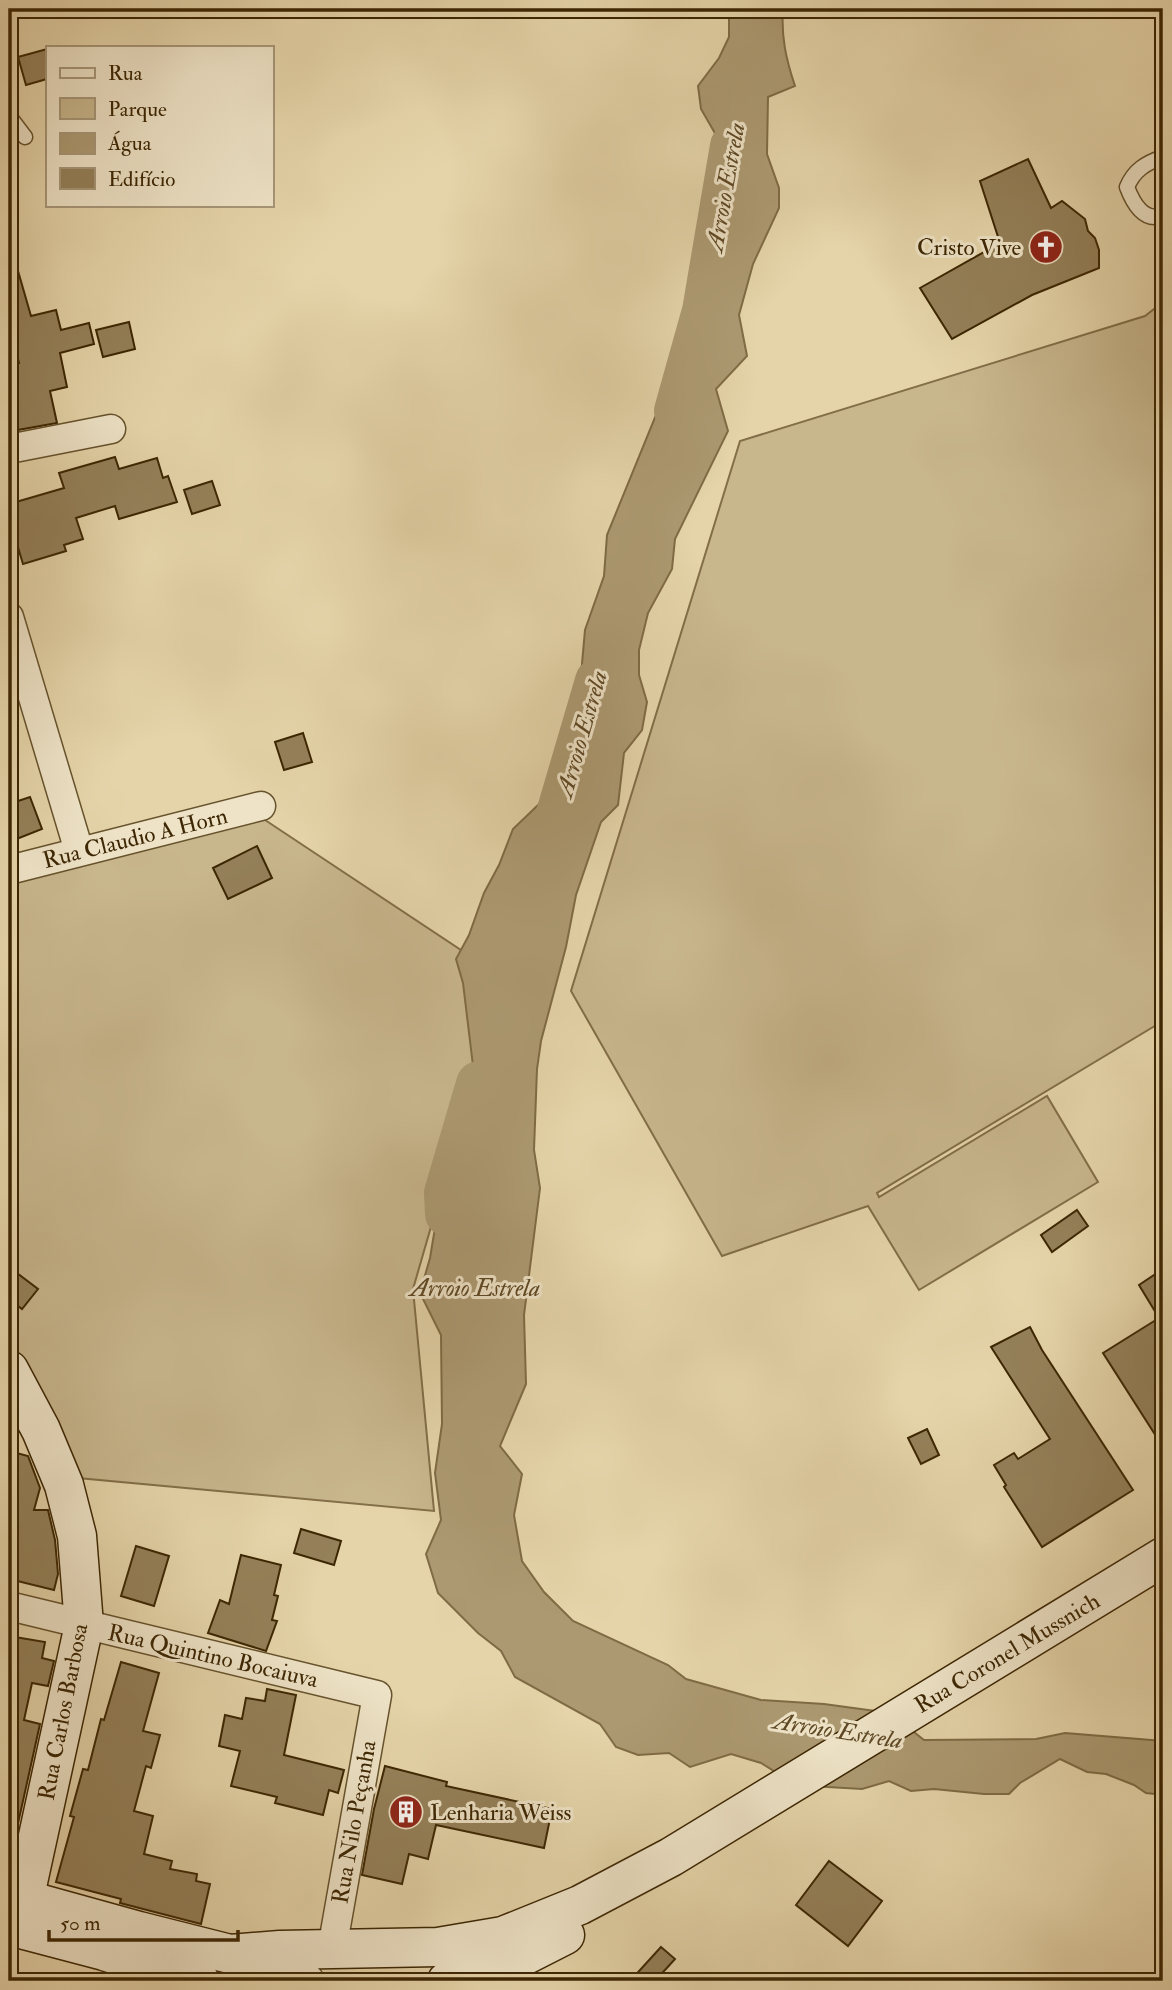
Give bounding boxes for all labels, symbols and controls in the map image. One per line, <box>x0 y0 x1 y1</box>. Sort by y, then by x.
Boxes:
legend <box>46 46 273 206</box>
text: Rua <box>108 60 143 87</box>
text: Parque <box>108 96 167 123</box>
water label: Arroio Estrela <box>699 120 753 257</box>
text: Água <box>107 130 152 157</box>
text: Edifício <box>108 166 175 193</box>
church icon: Cristo Vive <box>1027 228 1065 266</box>
place label: Cristo Vive <box>917 233 1021 262</box>
water label: Arroio Estrela <box>548 667 615 804</box>
street label: Rua Claudio A Horn <box>40 801 230 875</box>
water label: Arroio Estrela <box>407 1273 540 1304</box>
street label: Rua Coronel Mussnich <box>909 1586 1105 1720</box>
street label: Rua Quintino Bocaiuva <box>105 1618 321 1694</box>
street label: Rua Carlos Barbosa <box>32 1621 94 1803</box>
water label: Arroio Estrela <box>768 1705 905 1756</box>
street label: Rua Nilo Peçanha <box>325 1738 383 1906</box>
building icon: Lenharia Weiss <box>387 1793 425 1831</box>
place label: Lenharia Weiss <box>430 1798 572 1827</box>
scale bar <box>49 1899 238 1943</box>
text: 50 m <box>60 1910 101 1937</box>

